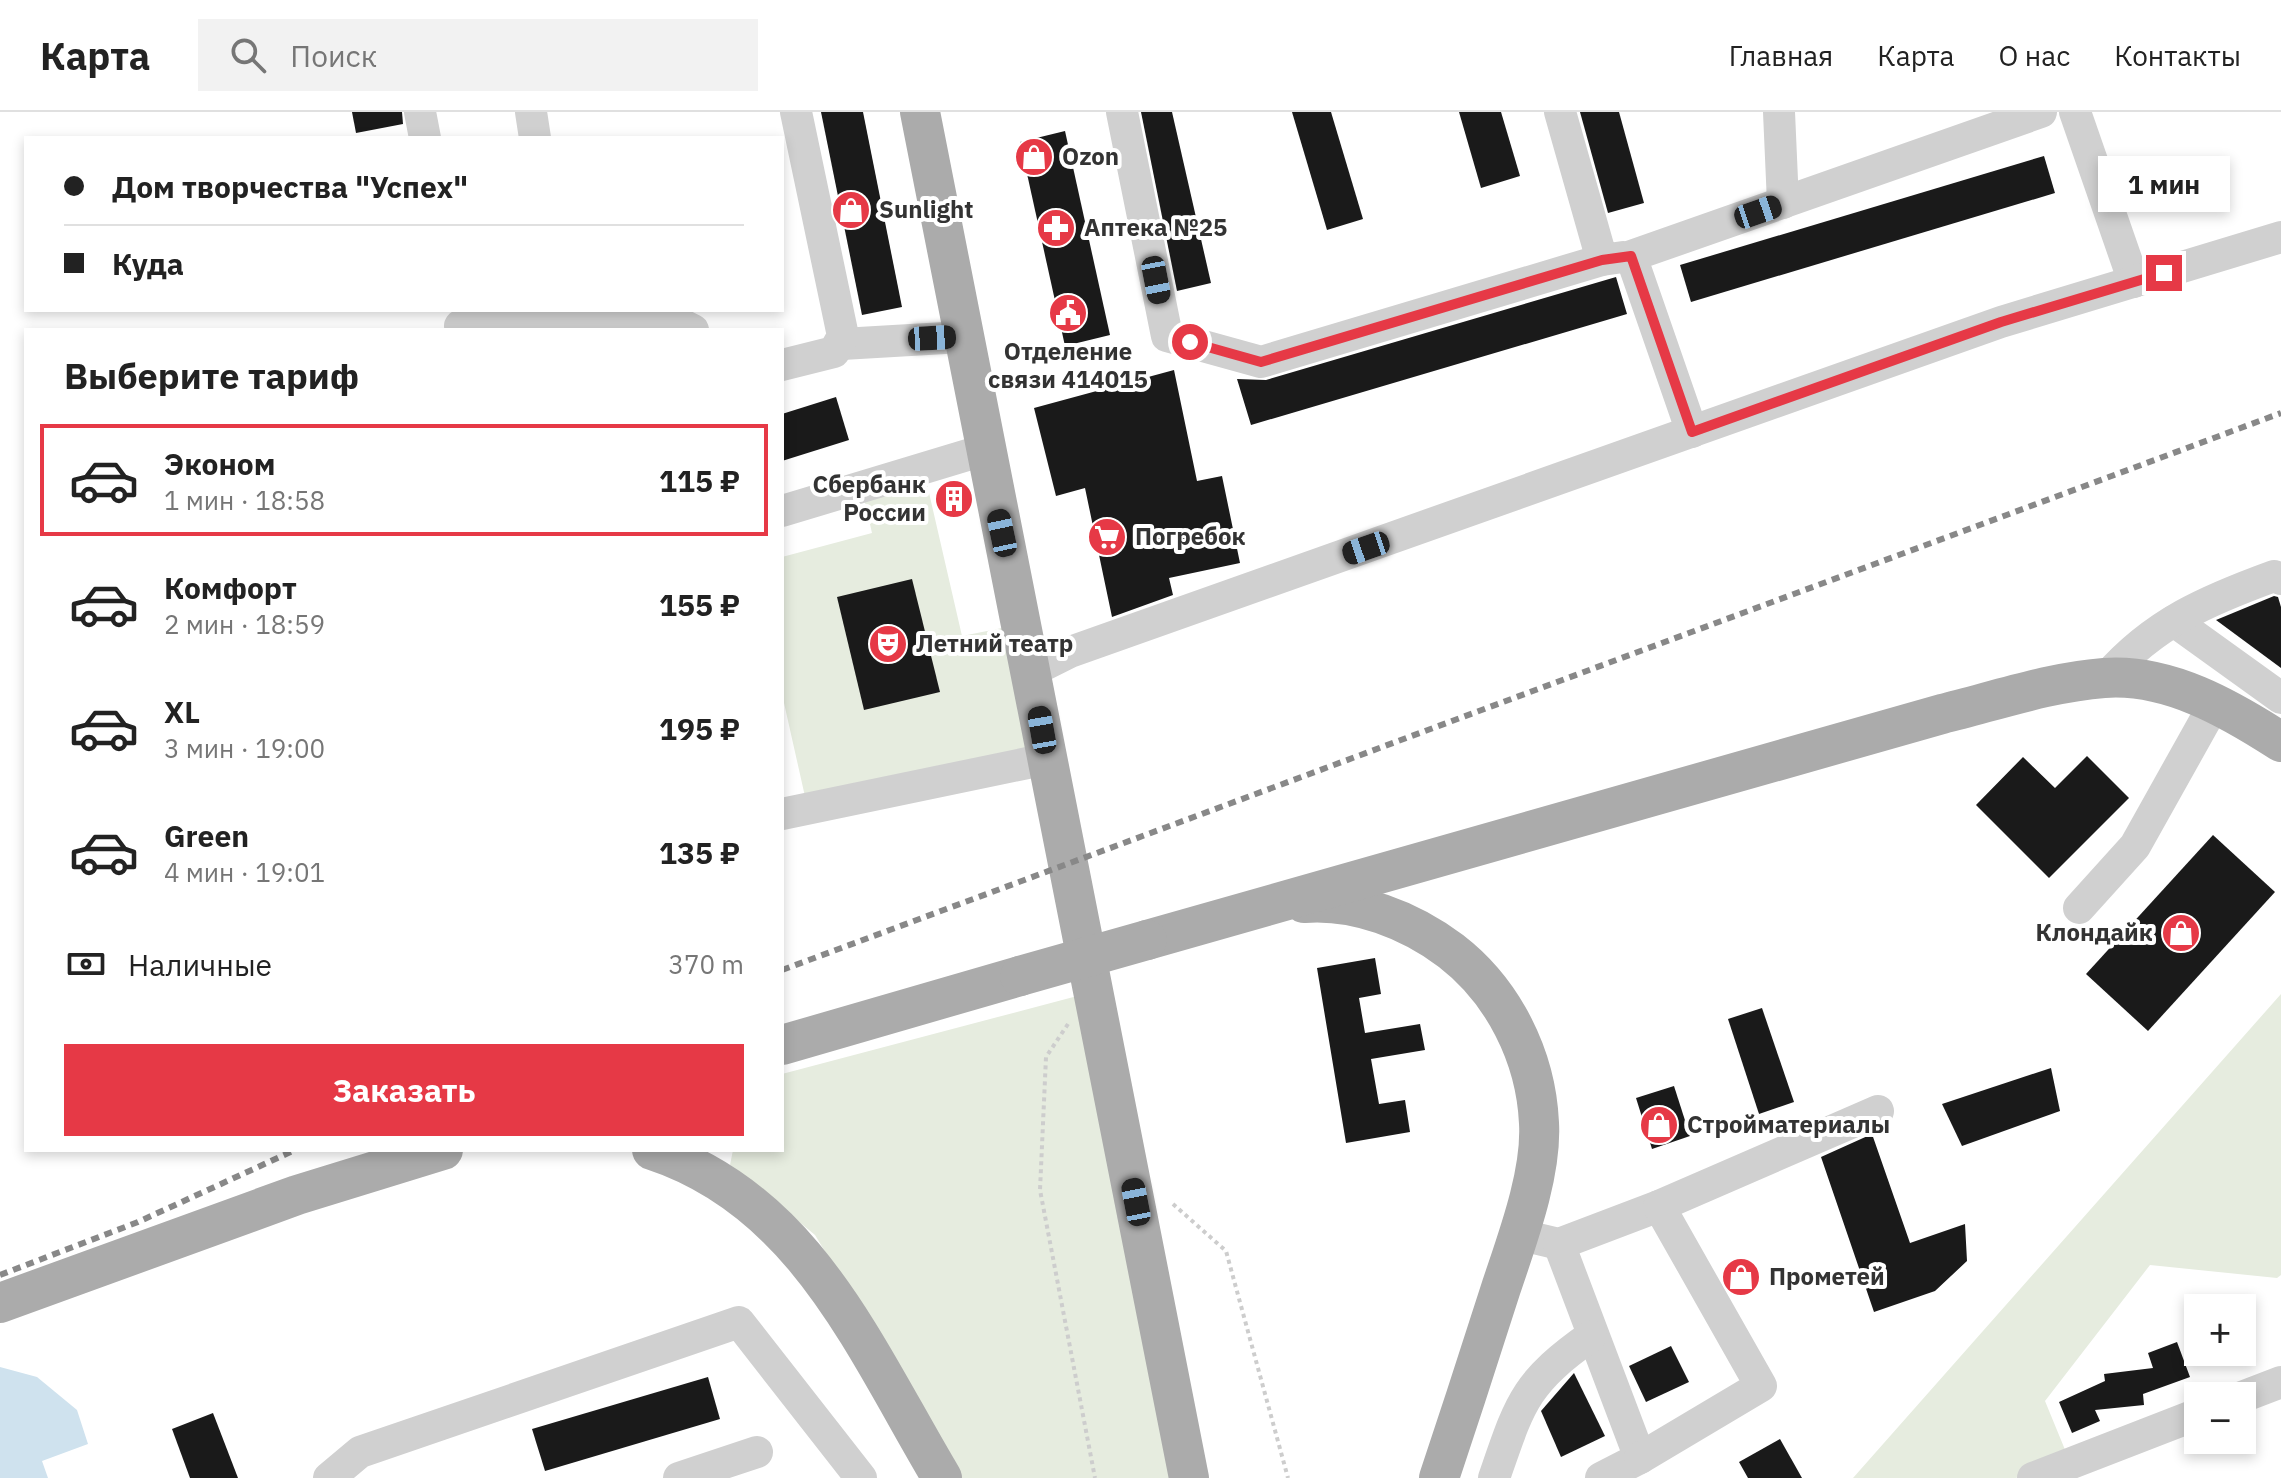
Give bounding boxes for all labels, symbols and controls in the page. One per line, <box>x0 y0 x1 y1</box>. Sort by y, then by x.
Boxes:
search box <box>198 19 758 91</box>
text: Карта <box>40 31 150 80</box>
icon: search <box>226 33 270 77</box>
text: Поиск <box>290 36 377 75</box>
text: Главная <box>1729 37 1833 74</box>
text: Карта <box>1877 37 1954 74</box>
text: О нас <box>1998 37 2070 74</box>
text: Контакты <box>2114 37 2241 74</box>
shop icon: Ozon <box>1013 136 1055 178</box>
place label: Ozon <box>1062 140 1119 172</box>
callout: 1 мин <box>2098 157 2230 213</box>
text: Дом творчества "Успех" <box>112 167 468 206</box>
text: 1 мин <box>2128 167 2200 201</box>
shop icon: Sunlight <box>830 189 872 231</box>
place label: Sunlight <box>879 193 973 225</box>
car <box>1731 193 1785 231</box>
pharmacy icon: Аптека №25 <box>1035 207 1077 249</box>
place label: Аптека №25 <box>1084 211 1227 243</box>
text: Куда <box>112 244 184 283</box>
car <box>1140 254 1172 306</box>
route end <box>2146 255 2182 291</box>
public building icon: Отделение связи 414015 <box>1047 292 1089 334</box>
route start <box>1172 324 1208 360</box>
car <box>907 325 957 351</box>
place label: Отделение связи 414015 <box>988 335 1148 395</box>
text: Выберите тариф <box>64 352 359 399</box>
icon: car <box>68 444 140 516</box>
text: Эконом <box>164 444 275 483</box>
text: 115 ₽ <box>659 461 740 500</box>
place label: Сбербанк России <box>813 468 926 528</box>
building icon: Сбербанк России <box>933 478 975 520</box>
text: 1 мин · 18:58 <box>164 483 325 517</box>
car <box>985 507 1019 559</box>
supermarket icon: Погребок <box>1086 516 1128 558</box>
place label: Погребок <box>1135 520 1246 552</box>
car <box>1339 529 1393 567</box>
icon: car <box>68 568 140 640</box>
text: Комфорт <box>164 568 297 607</box>
text: 155 ₽ <box>659 585 740 624</box>
text: 2 мин · 18:59 <box>164 607 325 641</box>
theatre icon: Летний театр <box>867 623 909 665</box>
place label: Летний театр <box>916 627 1073 659</box>
icon: car <box>68 692 140 764</box>
text: XL <box>164 692 200 731</box>
car <box>1026 704 1058 756</box>
text: 195 ₽ <box>659 709 740 748</box>
text: 3 мин · 19:00 <box>164 731 325 765</box>
icon: car <box>68 816 140 888</box>
text: Green <box>164 816 249 855</box>
text: 135 ₽ <box>659 833 740 872</box>
text: 4 мин · 19:01 <box>164 855 325 889</box>
shop icon: Клондайк <box>2160 912 2202 954</box>
place label: Клондайк <box>2036 916 2153 948</box>
icon: cash <box>64 942 108 986</box>
text: Наличные <box>128 945 272 984</box>
text: 370 m <box>668 947 744 981</box>
button: Заказать <box>64 1044 744 1136</box>
shop icon: Стройматериалы <box>1638 1104 1680 1146</box>
place label: Стройматериалы <box>1687 1108 1890 1140</box>
car <box>1120 1176 1152 1228</box>
shop icon: Прометей <box>1720 1256 1762 1298</box>
place label: Прометей <box>1769 1260 1885 1292</box>
map controls <box>2184 1294 2256 1454</box>
button: + <box>2184 1294 2256 1366</box>
button: − <box>2184 1382 2256 1454</box>

